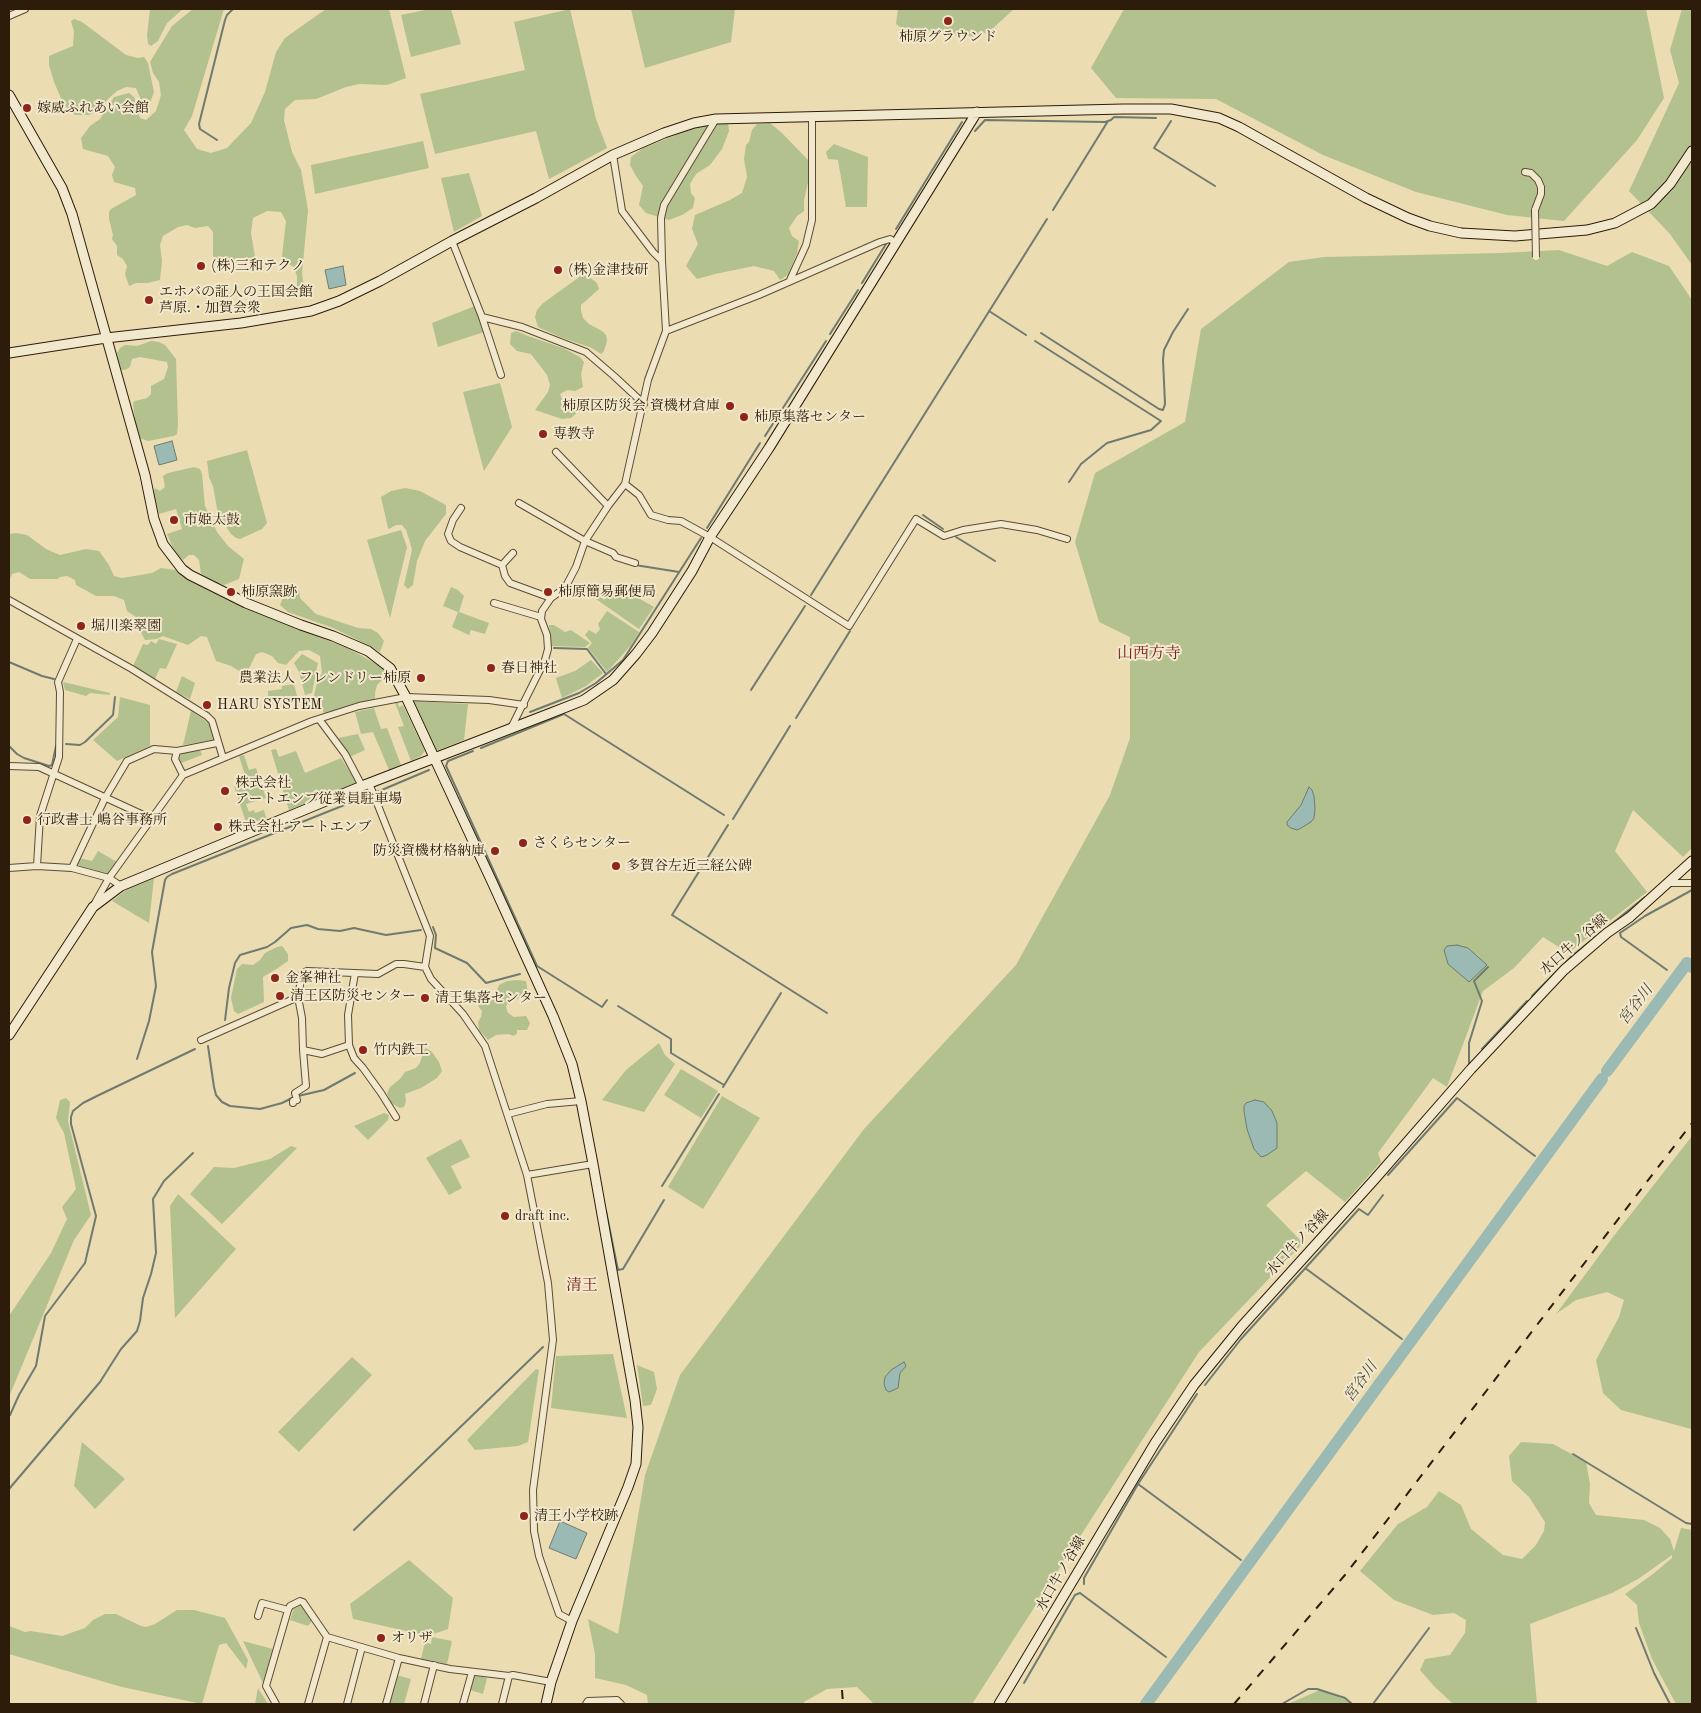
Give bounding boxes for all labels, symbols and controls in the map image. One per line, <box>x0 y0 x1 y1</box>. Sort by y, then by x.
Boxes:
marker: 柿原グラウンド <box>942 15 954 27</box>
place label: 柿原グラウンド <box>899 29 997 45</box>
place label: 嫁威ふれあい会館 <box>37 100 149 116</box>
marker: 嫁威ふれあい会館 <box>21 102 33 114</box>
place label: (株)三和テクノ <box>211 258 305 274</box>
marker: (株)三和テクノ <box>195 260 207 272</box>
place label: (株)金津技研 <box>568 262 648 278</box>
marker: (株)金津技研 <box>552 264 564 276</box>
place label: エホバの証人の王国会館 芦原.・加賀会衆 <box>159 284 313 316</box>
marker: エホバの証人の王国会館 芦原.・加賀会衆 <box>143 294 155 306</box>
place label: 柿原区防災会 資機材倉庫 <box>562 398 720 414</box>
marker: 柿原区防災会 資機材倉庫 <box>724 400 736 412</box>
place label: 柿原集落センター <box>754 409 866 425</box>
marker: 柿原集落センター <box>738 411 750 423</box>
place label: 専教寺 <box>553 426 595 442</box>
marker: 専教寺 <box>537 428 549 440</box>
place label: 市姫太鼓 <box>184 512 240 528</box>
marker: 市姫太鼓 <box>168 514 180 526</box>
place label: 柿原窯跡 <box>241 584 297 600</box>
place label: 柿原簡易郵便局 <box>558 584 656 600</box>
marker: 柿原窯跡 <box>225 586 237 598</box>
marker: 柿原簡易郵便局 <box>542 586 554 598</box>
place label: 堀川楽翠園 <box>91 618 161 634</box>
marker: 堀川楽翠園 <box>75 620 87 632</box>
district label: 山西方寺 <box>1117 644 1181 664</box>
place label: 春日神社 <box>501 660 557 676</box>
marker: 春日神社 <box>485 662 497 674</box>
place label: 農業法人 フレンドリー柿原 <box>239 670 411 686</box>
marker: 農業法人 フレンドリー柿原 <box>415 672 427 684</box>
place label: HARU SYSTEM <box>217 697 322 713</box>
marker: HARU SYSTEM <box>201 699 213 711</box>
place label: 株式会社 アートエンブ従業員駐車場 <box>235 775 403 808</box>
marker: 株式会社 アートエンブ従業員駐車場 <box>219 785 231 797</box>
place label: 行政書士 嶋谷事務所 <box>37 812 167 828</box>
marker: 行政書士 嶋谷事務所 <box>21 814 33 826</box>
place label: 株式会社 アートエンブ <box>228 819 371 835</box>
marker: 株式会社 アートエンブ <box>212 821 224 833</box>
place label: さくらセンター <box>533 835 631 851</box>
marker: さくらセンター <box>517 837 529 849</box>
place label: 防災資機材格納庫 <box>373 843 485 859</box>
marker: 防災資機材格納庫 <box>489 845 501 857</box>
place label: 多賀谷左近三経公碑 <box>626 858 752 874</box>
marker: 多賀谷左近三経公碑 <box>610 860 622 872</box>
street label: 水口牛ノ谷線 <box>1537 911 1611 979</box>
place label: 金峯神社 <box>285 970 341 986</box>
marker: 金峯神社 <box>269 972 281 984</box>
water label: 宮谷川 <box>1615 982 1657 1028</box>
place label: 清王区防災センター <box>290 988 416 1004</box>
marker: 清王区防災センター <box>274 990 286 1002</box>
place label: 清王集落センター <box>435 990 547 1006</box>
marker: 清王集落センター <box>419 992 431 1004</box>
place label: 竹内鉄工 <box>373 1042 429 1058</box>
marker: 竹内鉄工 <box>357 1044 369 1056</box>
street label: 水口牛ノ谷線 <box>1263 1207 1333 1279</box>
place label: draft inc. <box>515 1208 570 1224</box>
marker: draft inc. <box>499 1210 511 1222</box>
district label: 清王 <box>566 1276 598 1296</box>
water label: 宮谷川 <box>1340 1359 1382 1405</box>
place label: 清王小学校跡 <box>534 1508 618 1524</box>
marker: 清王小学校跡 <box>518 1510 530 1522</box>
street label: 水口牛ノ谷線 <box>1033 1533 1089 1615</box>
place label: オリザ <box>391 1630 433 1646</box>
marker: オリザ <box>375 1632 387 1644</box>

